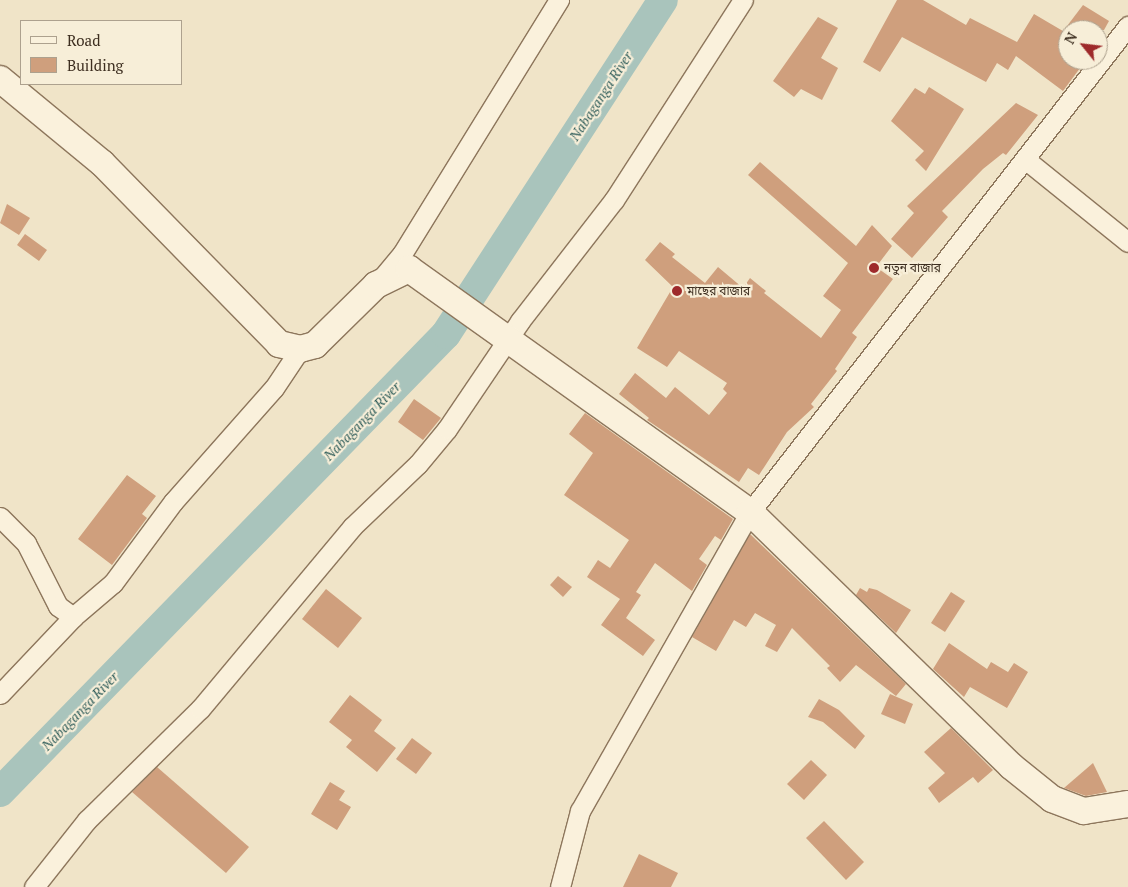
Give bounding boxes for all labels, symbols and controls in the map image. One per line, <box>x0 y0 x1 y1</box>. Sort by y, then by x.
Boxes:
legend <box>20 20 182 85</box>
north arrow <box>1058 20 1108 70</box>
text: N <box>1059 29 1081 47</box>
text: Road <box>67 30 100 50</box>
water label: Nabaganga River <box>566 48 636 144</box>
text: Building <box>67 55 124 75</box>
place label: নতুন বাজার <box>884 261 941 275</box>
marker: নতুন বাজার <box>868 262 880 274</box>
place label: মাছের বাজার <box>687 284 750 298</box>
marker: মাছের বাজার <box>671 285 683 297</box>
water label: Nabaganga River <box>320 378 404 464</box>
water label: Nabaganga River <box>38 668 122 754</box>

